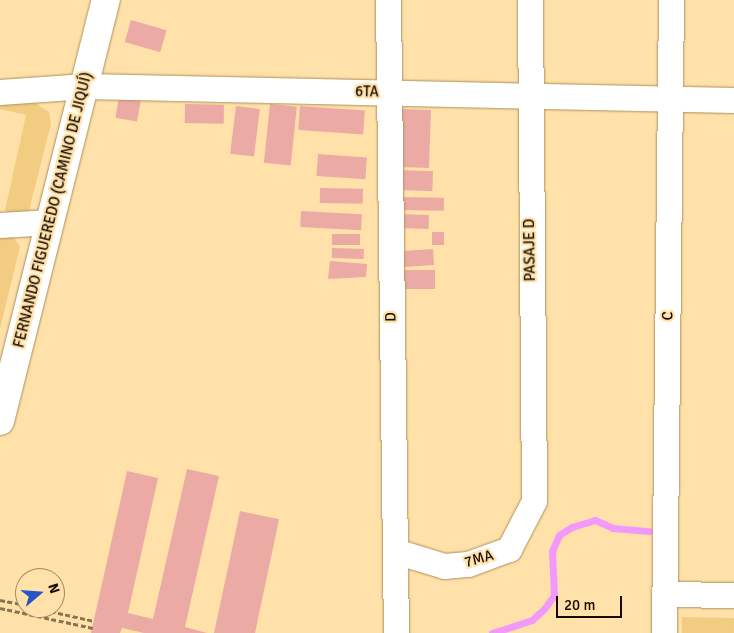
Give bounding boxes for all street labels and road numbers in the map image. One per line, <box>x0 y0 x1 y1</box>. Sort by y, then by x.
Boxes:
street label: FERNANDO FIGUEREDO (CAMINO DE JIQUÍ) <box>10 70 96 350</box>
street label: 6TA <box>355 83 379 101</box>
street label: PASAJE D <box>520 218 540 282</box>
street label: C <box>659 311 677 321</box>
street label: D <box>382 312 400 322</box>
street label: 7MA <box>462 546 496 572</box>

